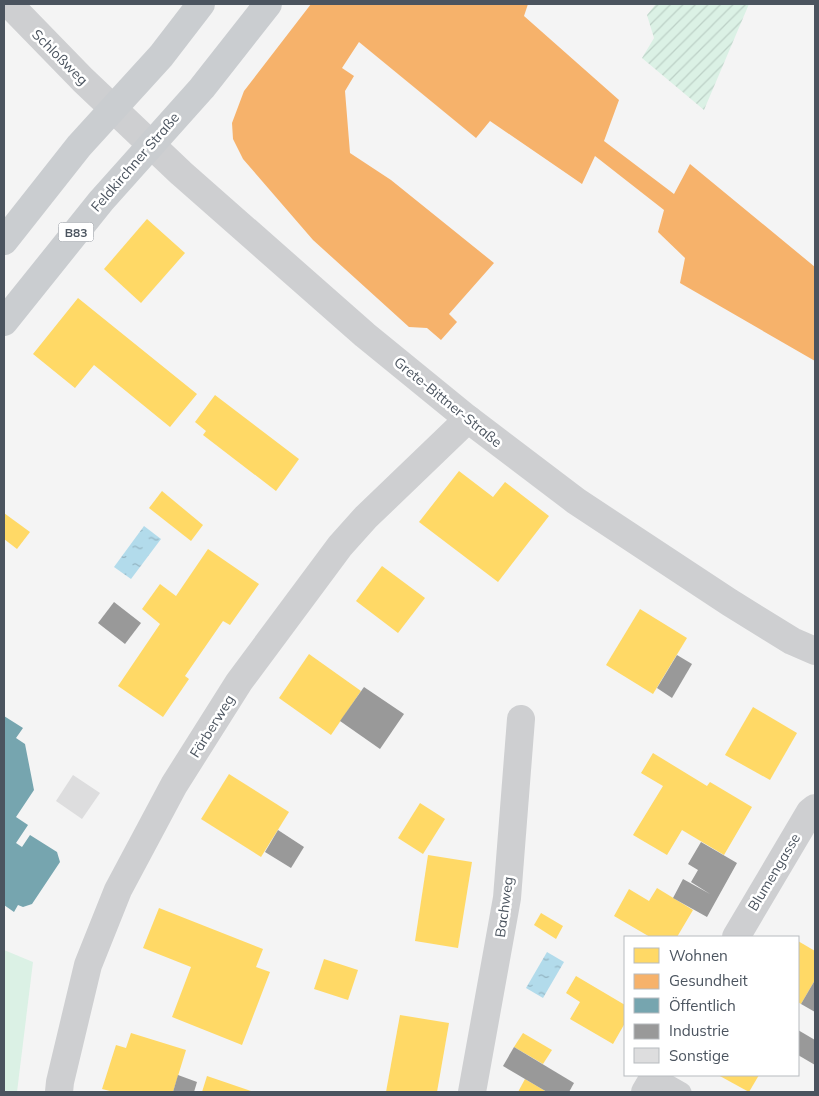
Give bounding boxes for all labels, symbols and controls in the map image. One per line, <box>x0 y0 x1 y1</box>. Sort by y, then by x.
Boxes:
street label: Schloßweg <box>28 25 92 89</box>
street label: Feldkirchner Straße <box>87 109 183 215</box>
road number: B83 <box>58 222 94 242</box>
street label: Grete-Bittner-Straße <box>390 353 506 451</box>
street label: Färberweg <box>186 691 238 761</box>
street label: Blumengasse <box>744 830 804 914</box>
street label: Bachweg <box>491 875 517 939</box>
legend <box>624 936 799 1076</box>
text: Wohnen <box>669 946 728 965</box>
text: Gesundheit <box>669 971 748 990</box>
text: Öffentlich <box>669 996 736 1015</box>
text: Industrie <box>669 1021 729 1040</box>
text: Sonstige <box>669 1046 729 1065</box>

